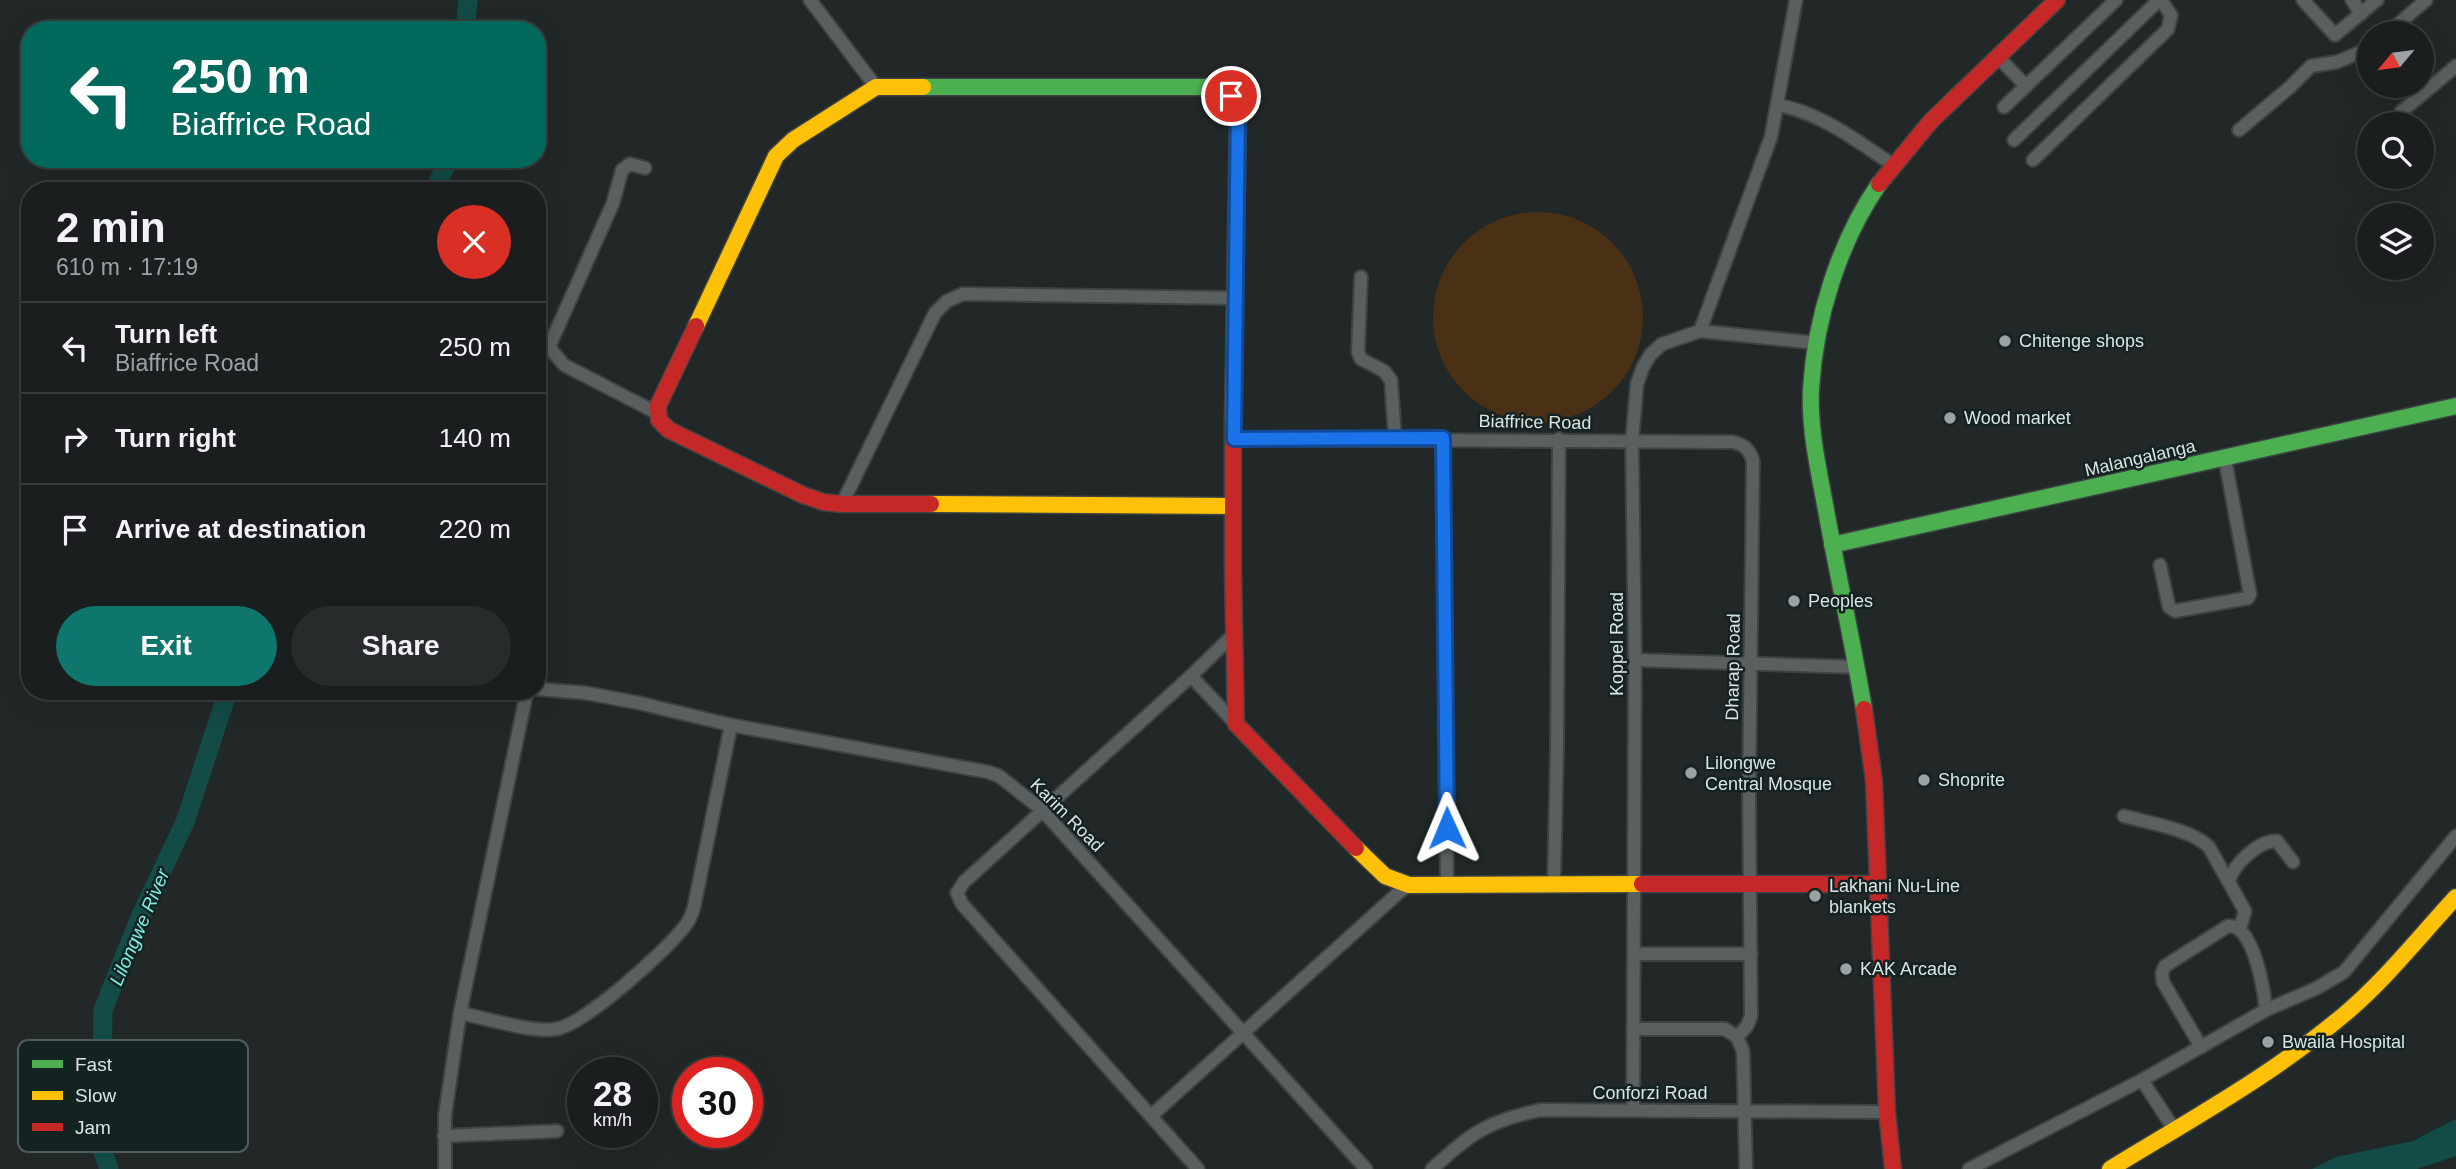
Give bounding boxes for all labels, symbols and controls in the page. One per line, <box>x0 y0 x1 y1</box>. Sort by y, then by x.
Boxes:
north arrow <box>2357 21 2434 98</box>
map controls <box>2357 21 2434 280</box>
icon: left <box>56 49 147 140</box>
text: 250 m <box>171 49 310 103</box>
pin <box>1201 66 1261 126</box>
icon: arrive <box>1212 77 1250 115</box>
text: Biaffrice Road <box>171 106 371 142</box>
button: search <box>2357 112 2434 189</box>
button: layers <box>2357 203 2434 280</box>
text: 2 min <box>56 204 166 251</box>
button: close <box>437 205 511 279</box>
text: 610 m · 17:19 <box>56 254 198 280</box>
text: Turn left <box>115 319 217 349</box>
icon: left <box>56 329 94 367</box>
place label: Chitenge shops <box>2019 331 2144 351</box>
text: 250 m <box>439 332 511 362</box>
marker: Chitenge shops <box>1997 333 2013 349</box>
text: Biaffrice Road <box>115 350 259 376</box>
place label: Wood market <box>1964 408 2071 428</box>
marker: Wood market <box>1942 410 1958 426</box>
street label: Biaffrice Road <box>1478 411 1592 433</box>
icon: right <box>56 420 94 458</box>
text: Turn right <box>115 423 236 453</box>
text: 140 m <box>439 423 511 453</box>
street label: Malangalanga <box>2083 435 2198 480</box>
icon: arrive <box>56 511 94 549</box>
text: Arrive at destination <box>115 514 366 544</box>
text: 220 m <box>439 514 511 544</box>
place label: Peoples <box>1808 591 1873 611</box>
street label: Koppel Road <box>1607 592 1627 696</box>
marker: Peoples <box>1786 593 1802 609</box>
button: Exit <box>56 606 277 686</box>
button: Share <box>291 606 511 686</box>
street label: Dharap Road <box>1722 613 1744 721</box>
place label: Lilongwe Central Mosque <box>1705 753 1832 794</box>
marker: Lilongwe Central Mosque <box>1683 765 1699 781</box>
place label: Shoprite <box>1938 770 2005 790</box>
marker: Shoprite <box>1916 772 1932 788</box>
street label: Karim Road <box>1026 774 1108 856</box>
position arrow <box>1410 791 1484 865</box>
water label: Lilongwe River <box>105 865 174 989</box>
place label: Lakhani Nu-Line blankets <box>1829 876 1960 917</box>
marker: Lakhani Nu-Line blankets <box>1807 888 1823 904</box>
place label: KAK Arcade <box>1860 959 1957 979</box>
marker: KAK Arcade <box>1838 961 1854 977</box>
place label: Bwaila Hospital <box>2282 1032 2405 1052</box>
marker: Bwaila Hospital <box>2260 1034 2276 1050</box>
legend <box>18 1040 248 1152</box>
text: Fast <box>75 1054 113 1075</box>
speed limit sign: 30 <box>672 1057 763 1148</box>
text: 28 <box>593 1074 632 1113</box>
street label: Conforzi Road <box>1592 1083 1708 1103</box>
text: Slow <box>75 1085 116 1106</box>
text: km/h <box>593 1110 632 1130</box>
text: Jam <box>75 1117 111 1138</box>

